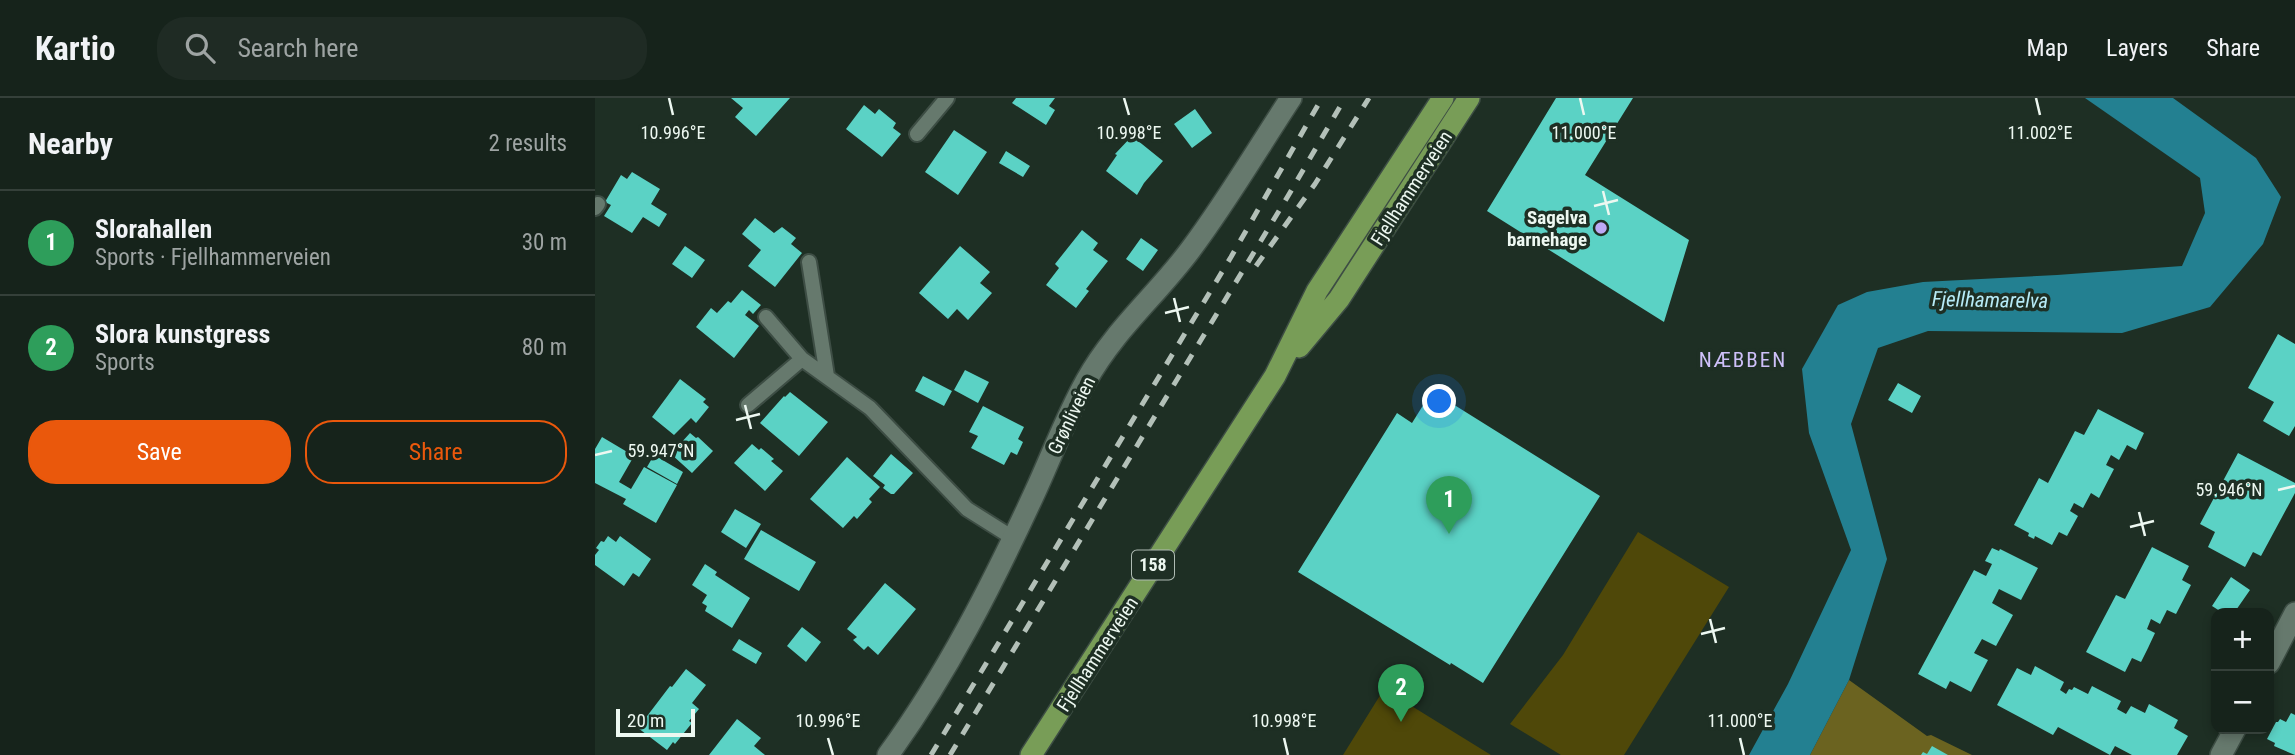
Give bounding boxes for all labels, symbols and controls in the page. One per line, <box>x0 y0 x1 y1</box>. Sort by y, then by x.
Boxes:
search box <box>157 17 647 80</box>
text: Kartio <box>35 29 115 68</box>
icon: search <box>181 29 219 67</box>
text: Search here <box>237 33 358 63</box>
text: Map <box>2027 34 2068 62</box>
text: Layers <box>2106 34 2168 62</box>
text: Share <box>2206 34 2260 62</box>
text: 10.996°E <box>641 122 705 143</box>
text: 10.998°E <box>1097 122 1161 143</box>
text: 11.000°E <box>1552 122 1616 143</box>
text: 11.002°E <box>2008 122 2072 143</box>
text: Nearby <box>28 126 113 161</box>
street label: Fjellhammerveien <box>1366 127 1457 250</box>
text: 2 results <box>489 130 567 157</box>
place label: Sagelva barnehage <box>1507 206 1587 251</box>
text: Slorahallen <box>95 214 212 244</box>
marker: Sagelva barnehage <box>1593 220 1609 236</box>
text: 1 <box>45 229 57 256</box>
text: 30 m <box>522 229 567 256</box>
text: Sports · Fjellhammerveien <box>95 244 331 271</box>
water label: Fjellhamarelva <box>1932 287 2048 313</box>
text: Slora kunstgress <box>95 319 270 349</box>
text: 2 <box>45 334 57 361</box>
text: 80 m <box>522 334 567 361</box>
district label: NÆBBEN <box>1699 348 1787 372</box>
text: Sports <box>95 349 155 376</box>
street label: Grønliveien <box>1043 373 1100 458</box>
your location <box>1422 384 1456 418</box>
button: Save <box>28 420 291 484</box>
button: Share <box>305 420 567 484</box>
text: 59.947°N <box>627 440 695 461</box>
pin: 1 <box>1426 476 1472 534</box>
text: 59.946°N <box>2195 479 2263 500</box>
road number: 158 <box>1132 550 1174 579</box>
street label: Fjellhammerveien <box>1052 593 1143 716</box>
map controls <box>2211 608 2274 734</box>
button: + <box>2211 608 2274 671</box>
pin: 2 <box>1378 664 1424 722</box>
button: − <box>2211 671 2274 734</box>
scale bar <box>616 706 695 738</box>
text: 20 m <box>627 709 664 732</box>
text: 10.996°E <box>796 710 860 731</box>
text: 10.998°E <box>1252 710 1316 731</box>
text: 11.000°E <box>1708 710 1772 731</box>

